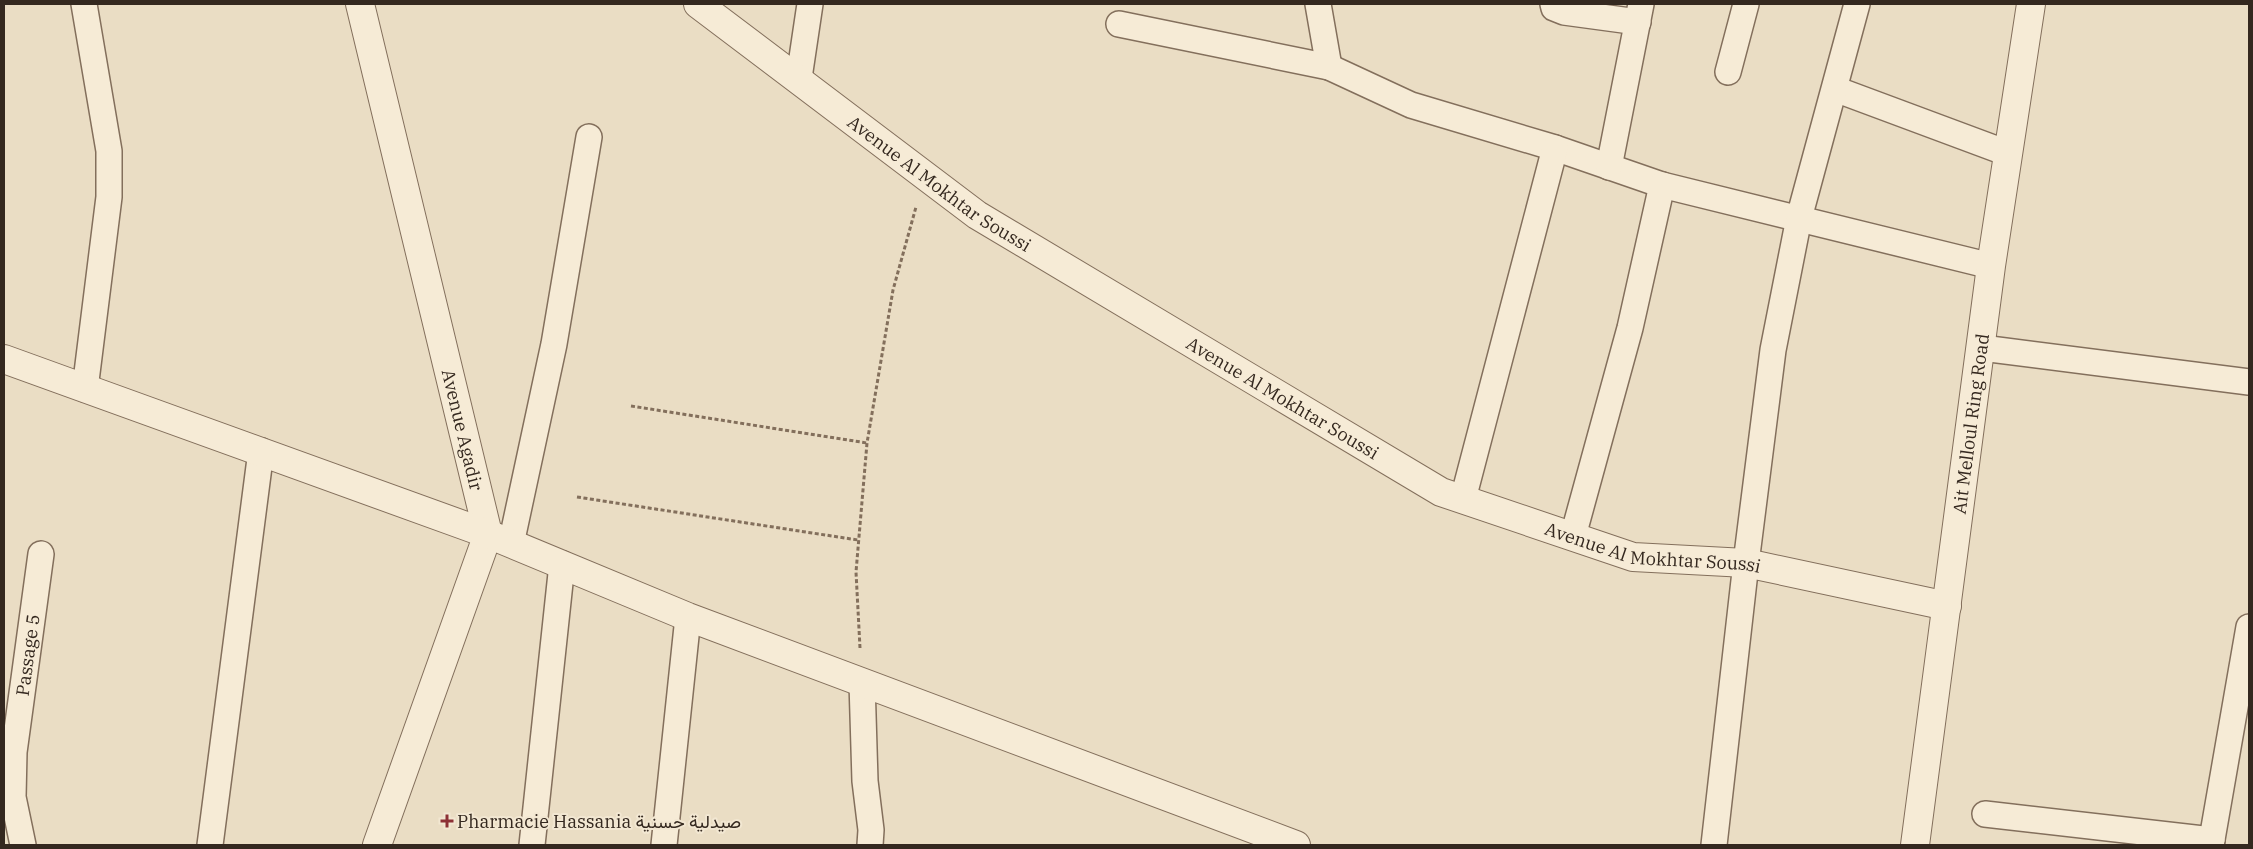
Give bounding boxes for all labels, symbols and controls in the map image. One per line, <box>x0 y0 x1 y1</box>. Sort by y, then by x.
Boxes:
street label: Avenue Al Mokhtar Soussi <box>843 110 1036 256</box>
street label: Avenue Al Mokhtar Soussi <box>1182 331 1384 464</box>
street label: Ait Melloul Ring Road <box>1947 332 1994 515</box>
street label: Avenue Agadir <box>437 367 489 493</box>
street label: Avenue Al Mokhtar Soussi <box>1542 517 1763 577</box>
street label: Passage 5 <box>10 613 44 697</box>
place label: Pharmacie Hassania صيدلية حسنية <box>457 810 741 833</box>
marker: Pharmacie Hassania صيدلية حسنية <box>441 815 453 827</box>

